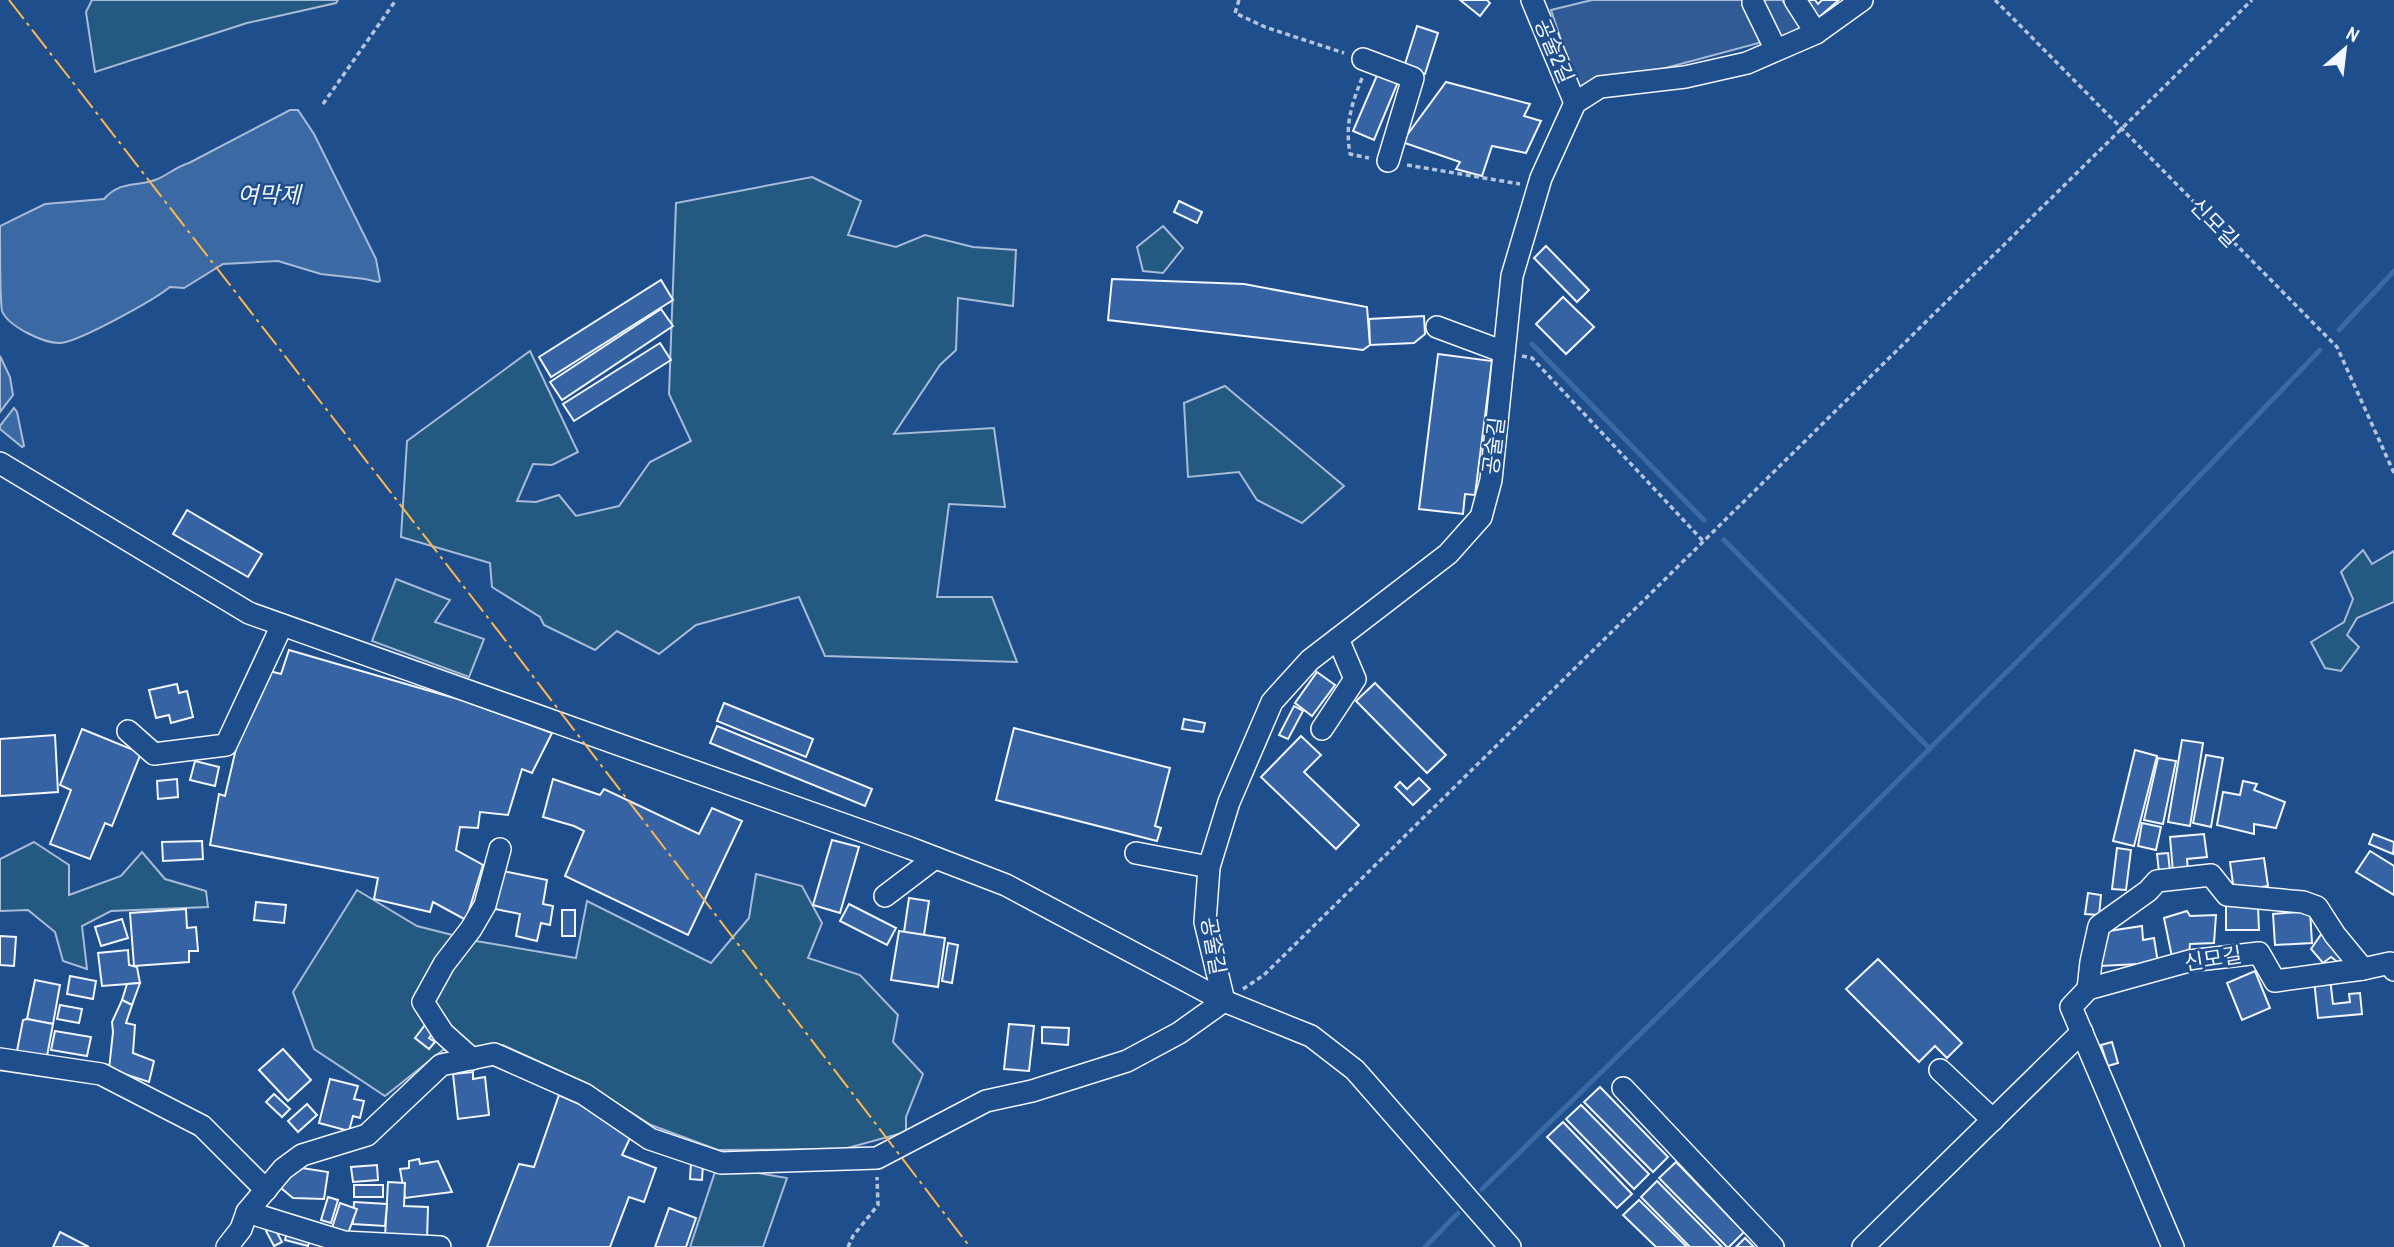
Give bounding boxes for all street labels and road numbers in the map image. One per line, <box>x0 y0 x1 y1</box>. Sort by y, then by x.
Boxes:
street label: 공술2길 <box>1528 14 1581 88</box>
street label: 신모길 <box>2184 192 2245 254</box>
street label: 공술길 <box>1476 415 1511 476</box>
street label: 공술길 <box>1194 915 1233 977</box>
street label: 신모길 <box>2182 940 2244 977</box>

